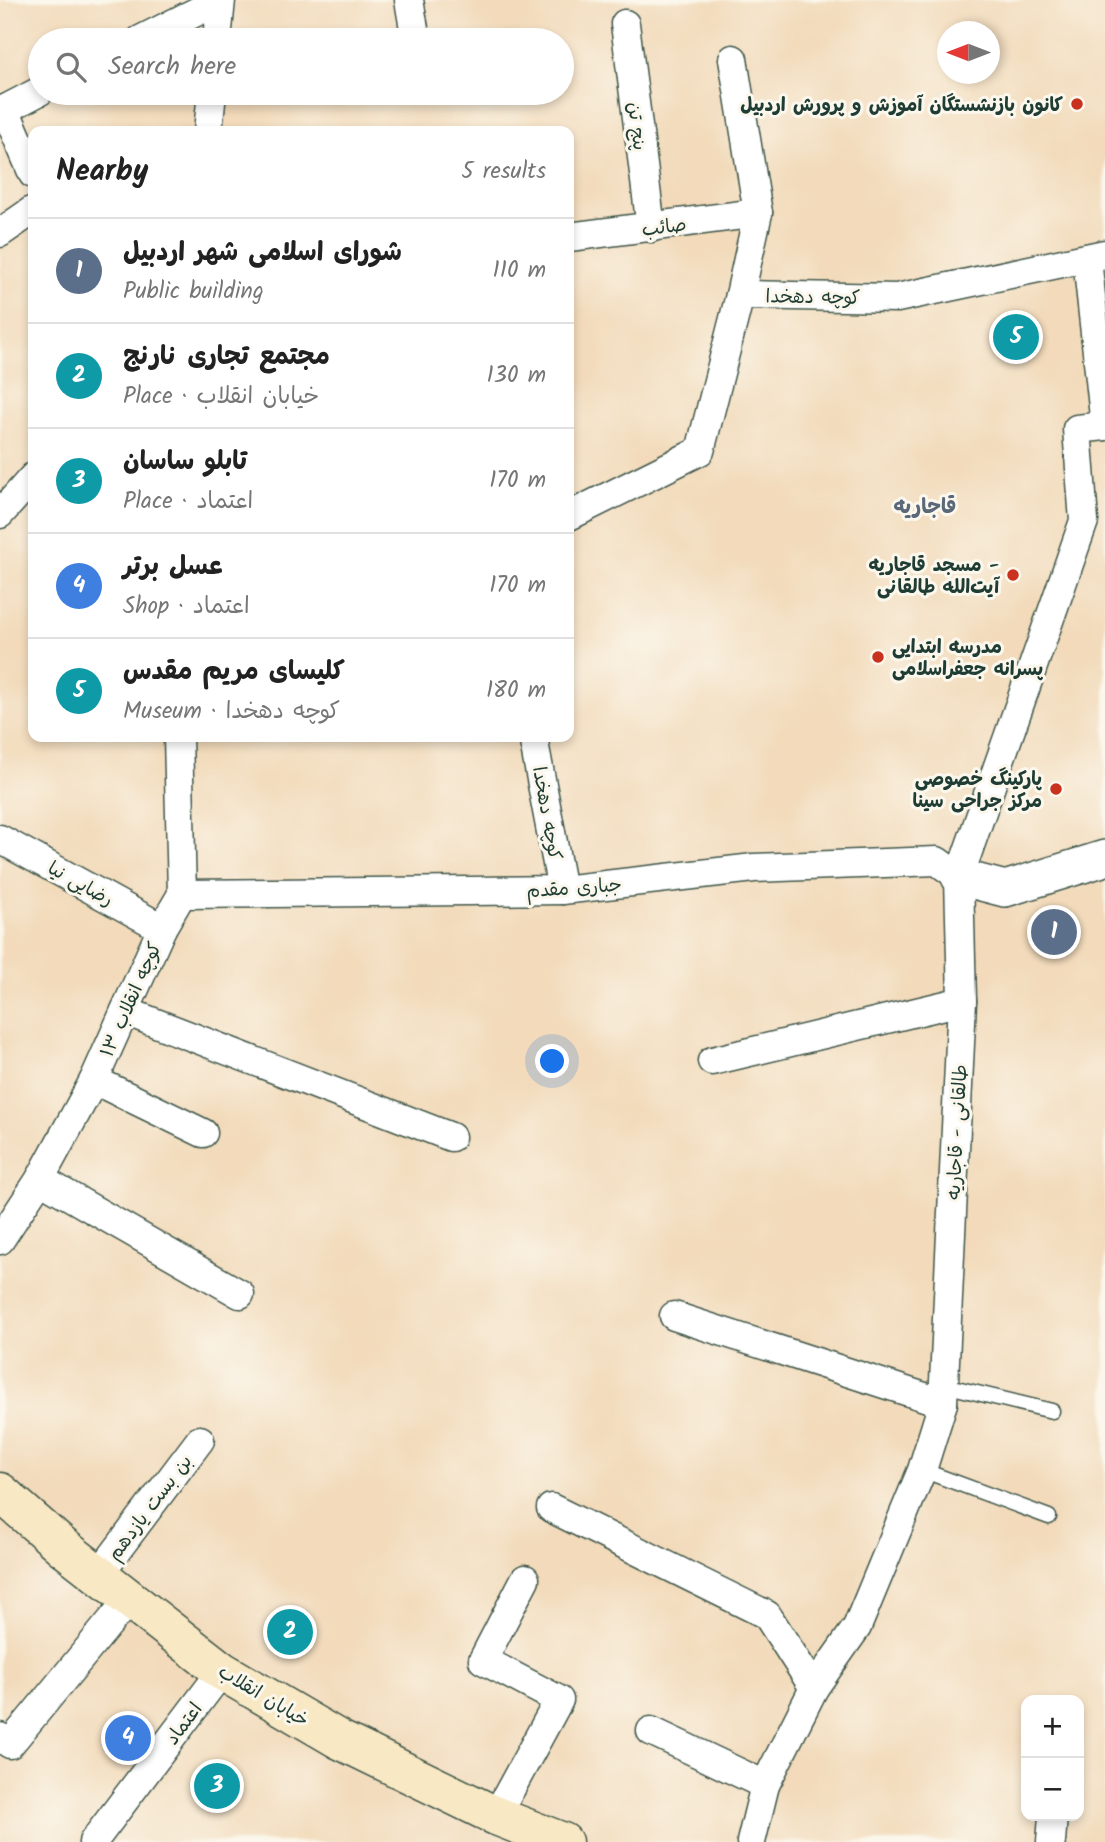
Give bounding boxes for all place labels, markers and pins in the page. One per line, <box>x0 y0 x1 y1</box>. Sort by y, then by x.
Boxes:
place label: کانون بازنشستگان آموزش و پرورش اردبیل <box>740 91 1064 121</box>
marker: کانون بازنشستگان آموزش و پرورش اردبیل <box>1069 96 1085 112</box>
pin: 5 <box>993 311 1039 363</box>
place label: مسجد قاجاریه - آیت‌الله طالقانی <box>869 551 1000 603</box>
marker: مسجد قاجاریه - آیت‌الله طالقانی <box>1005 567 1021 583</box>
place label: مدرسه ابتدایی پسرانه جعفراسلامی <box>892 633 1044 685</box>
marker: مدرسه ابتدایی پسرانه جعفراسلامی <box>870 649 886 665</box>
place label: پارکینگ خصوصی مرکز جراحی سینا <box>912 765 1043 817</box>
marker: پارکینگ خصوصی مرکز جراحی سینا <box>1048 781 1064 797</box>
pin: 1 <box>1031 906 1077 958</box>
pin: 2 <box>267 1606 313 1658</box>
pin: 4 <box>105 1712 151 1764</box>
pin: 3 <box>194 1760 240 1812</box>

